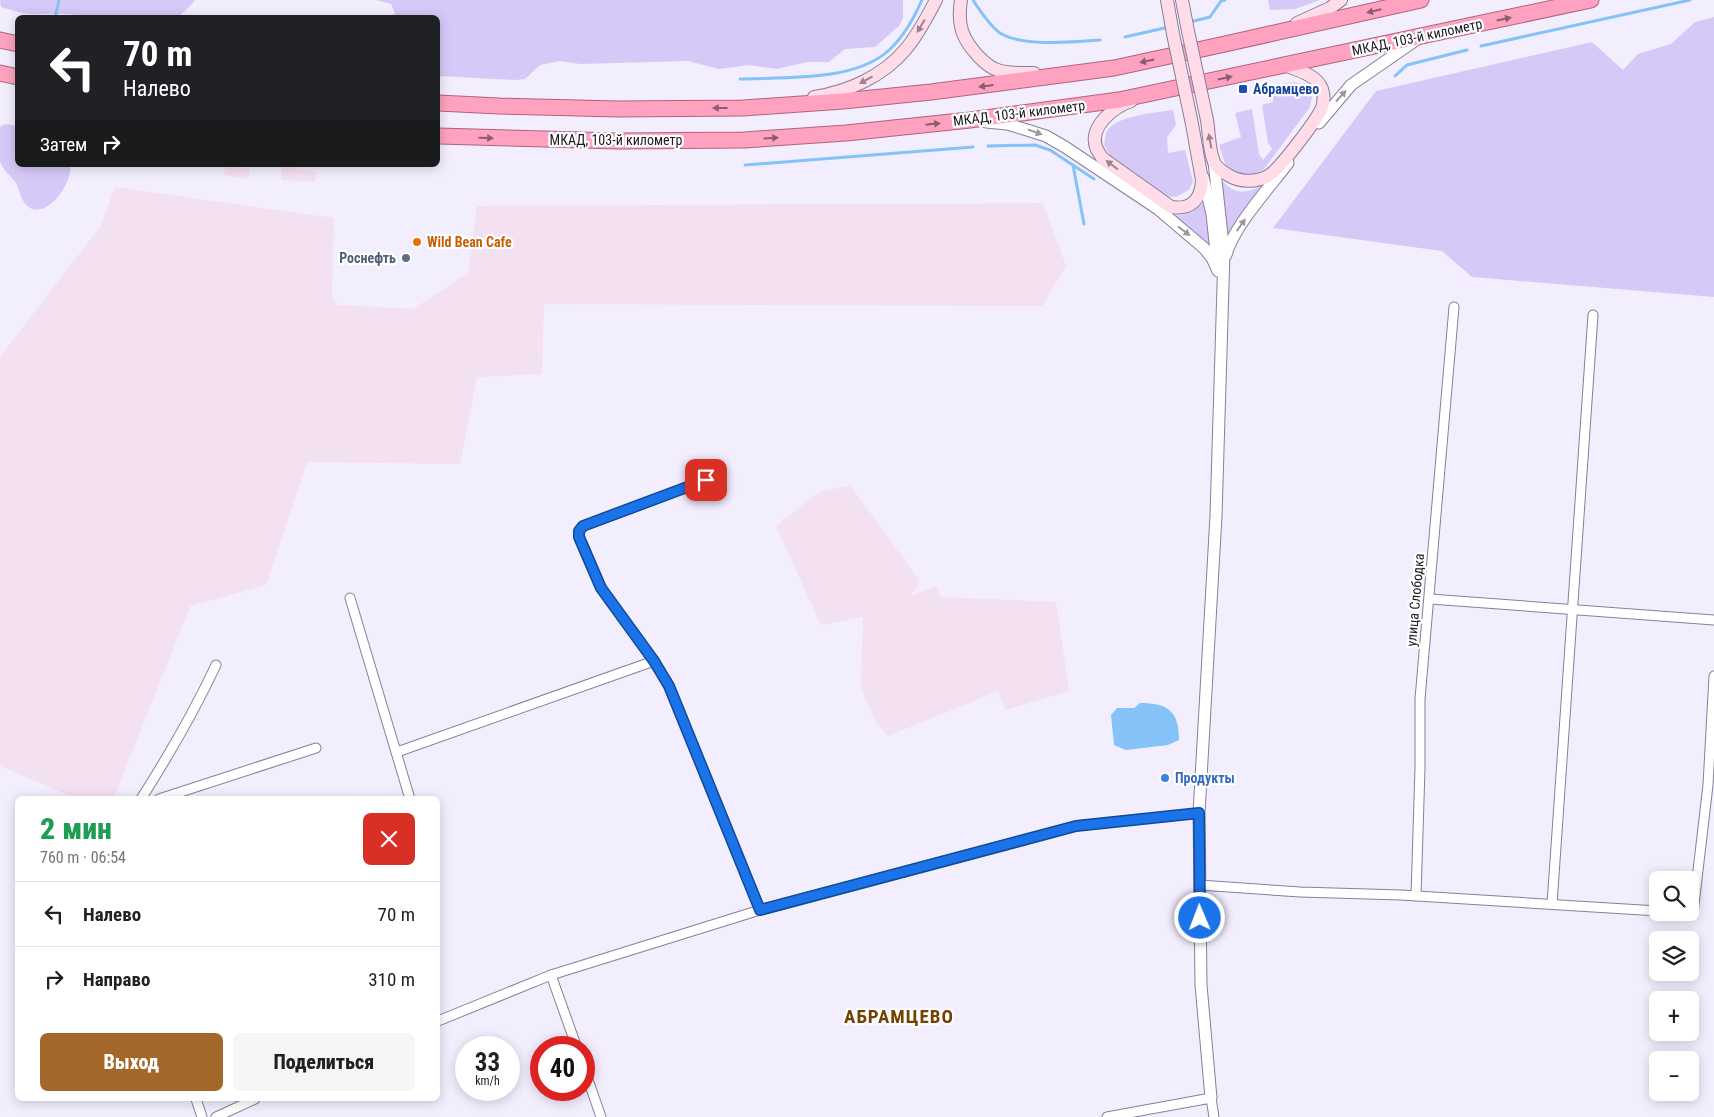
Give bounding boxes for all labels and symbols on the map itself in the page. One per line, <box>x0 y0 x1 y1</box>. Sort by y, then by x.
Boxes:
one-way arrow <box>1366 7 1381 15</box>
one-way arrow <box>1496 14 1512 22</box>
street label: МКАД, 103-й километр <box>1350 15 1484 59</box>
one-way arrow <box>917 19 926 32</box>
one-way arrow <box>1139 57 1154 65</box>
one-way arrow <box>1217 73 1233 81</box>
one-way arrow <box>859 76 874 84</box>
place label: Абрамцево <box>1253 81 1319 97</box>
one-way arrow <box>978 82 994 90</box>
marker: Абрамцево <box>1237 83 1249 95</box>
one-way arrow <box>1335 91 1347 103</box>
street label: МКАД, 103-й километр <box>952 97 1086 129</box>
one-way arrow <box>711 104 727 112</box>
one-way arrow <box>925 120 941 128</box>
one-way arrow <box>1027 129 1042 136</box>
street label: МКАД, 103-й километр <box>550 132 682 148</box>
one-way arrow <box>1206 133 1214 149</box>
one-way arrow <box>478 134 494 142</box>
one-way arrow <box>763 134 779 142</box>
one-way arrow <box>1106 160 1119 171</box>
one-way arrow <box>1237 218 1246 231</box>
one-way arrow <box>1177 226 1190 237</box>
place label: Wild Bean Cafe <box>427 234 512 250</box>
marker: Wild Bean Cafe <box>411 236 423 248</box>
place label: Роснефть <box>339 250 396 266</box>
marker: Роснефть <box>400 252 412 264</box>
pin <box>685 459 727 501</box>
street label: улица Слободка <box>1403 553 1427 647</box>
place label: Продукты <box>1175 770 1235 786</box>
marker: Продукты <box>1159 772 1171 784</box>
position arrow <box>1173 891 1225 943</box>
district label: АБРАМЦЕВО <box>844 1005 954 1028</box>
speed limit sign: 40 <box>530 1036 595 1101</box>

